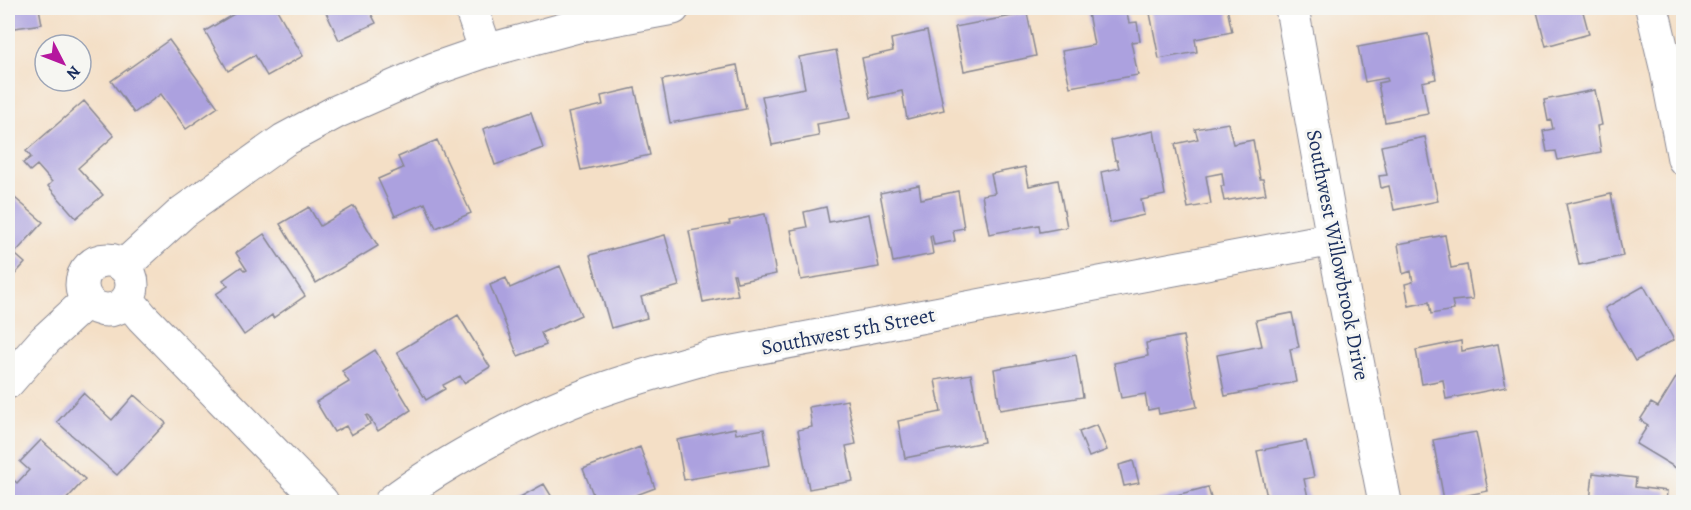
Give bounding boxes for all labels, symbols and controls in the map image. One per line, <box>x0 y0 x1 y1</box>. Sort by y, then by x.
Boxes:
north arrow <box>33 33 93 93</box>
text: N <box>61 61 85 84</box>
street label: Southwest Willowbrook Drive <box>1300 127 1376 383</box>
street label: Southwest 5th Street <box>759 300 937 362</box>

